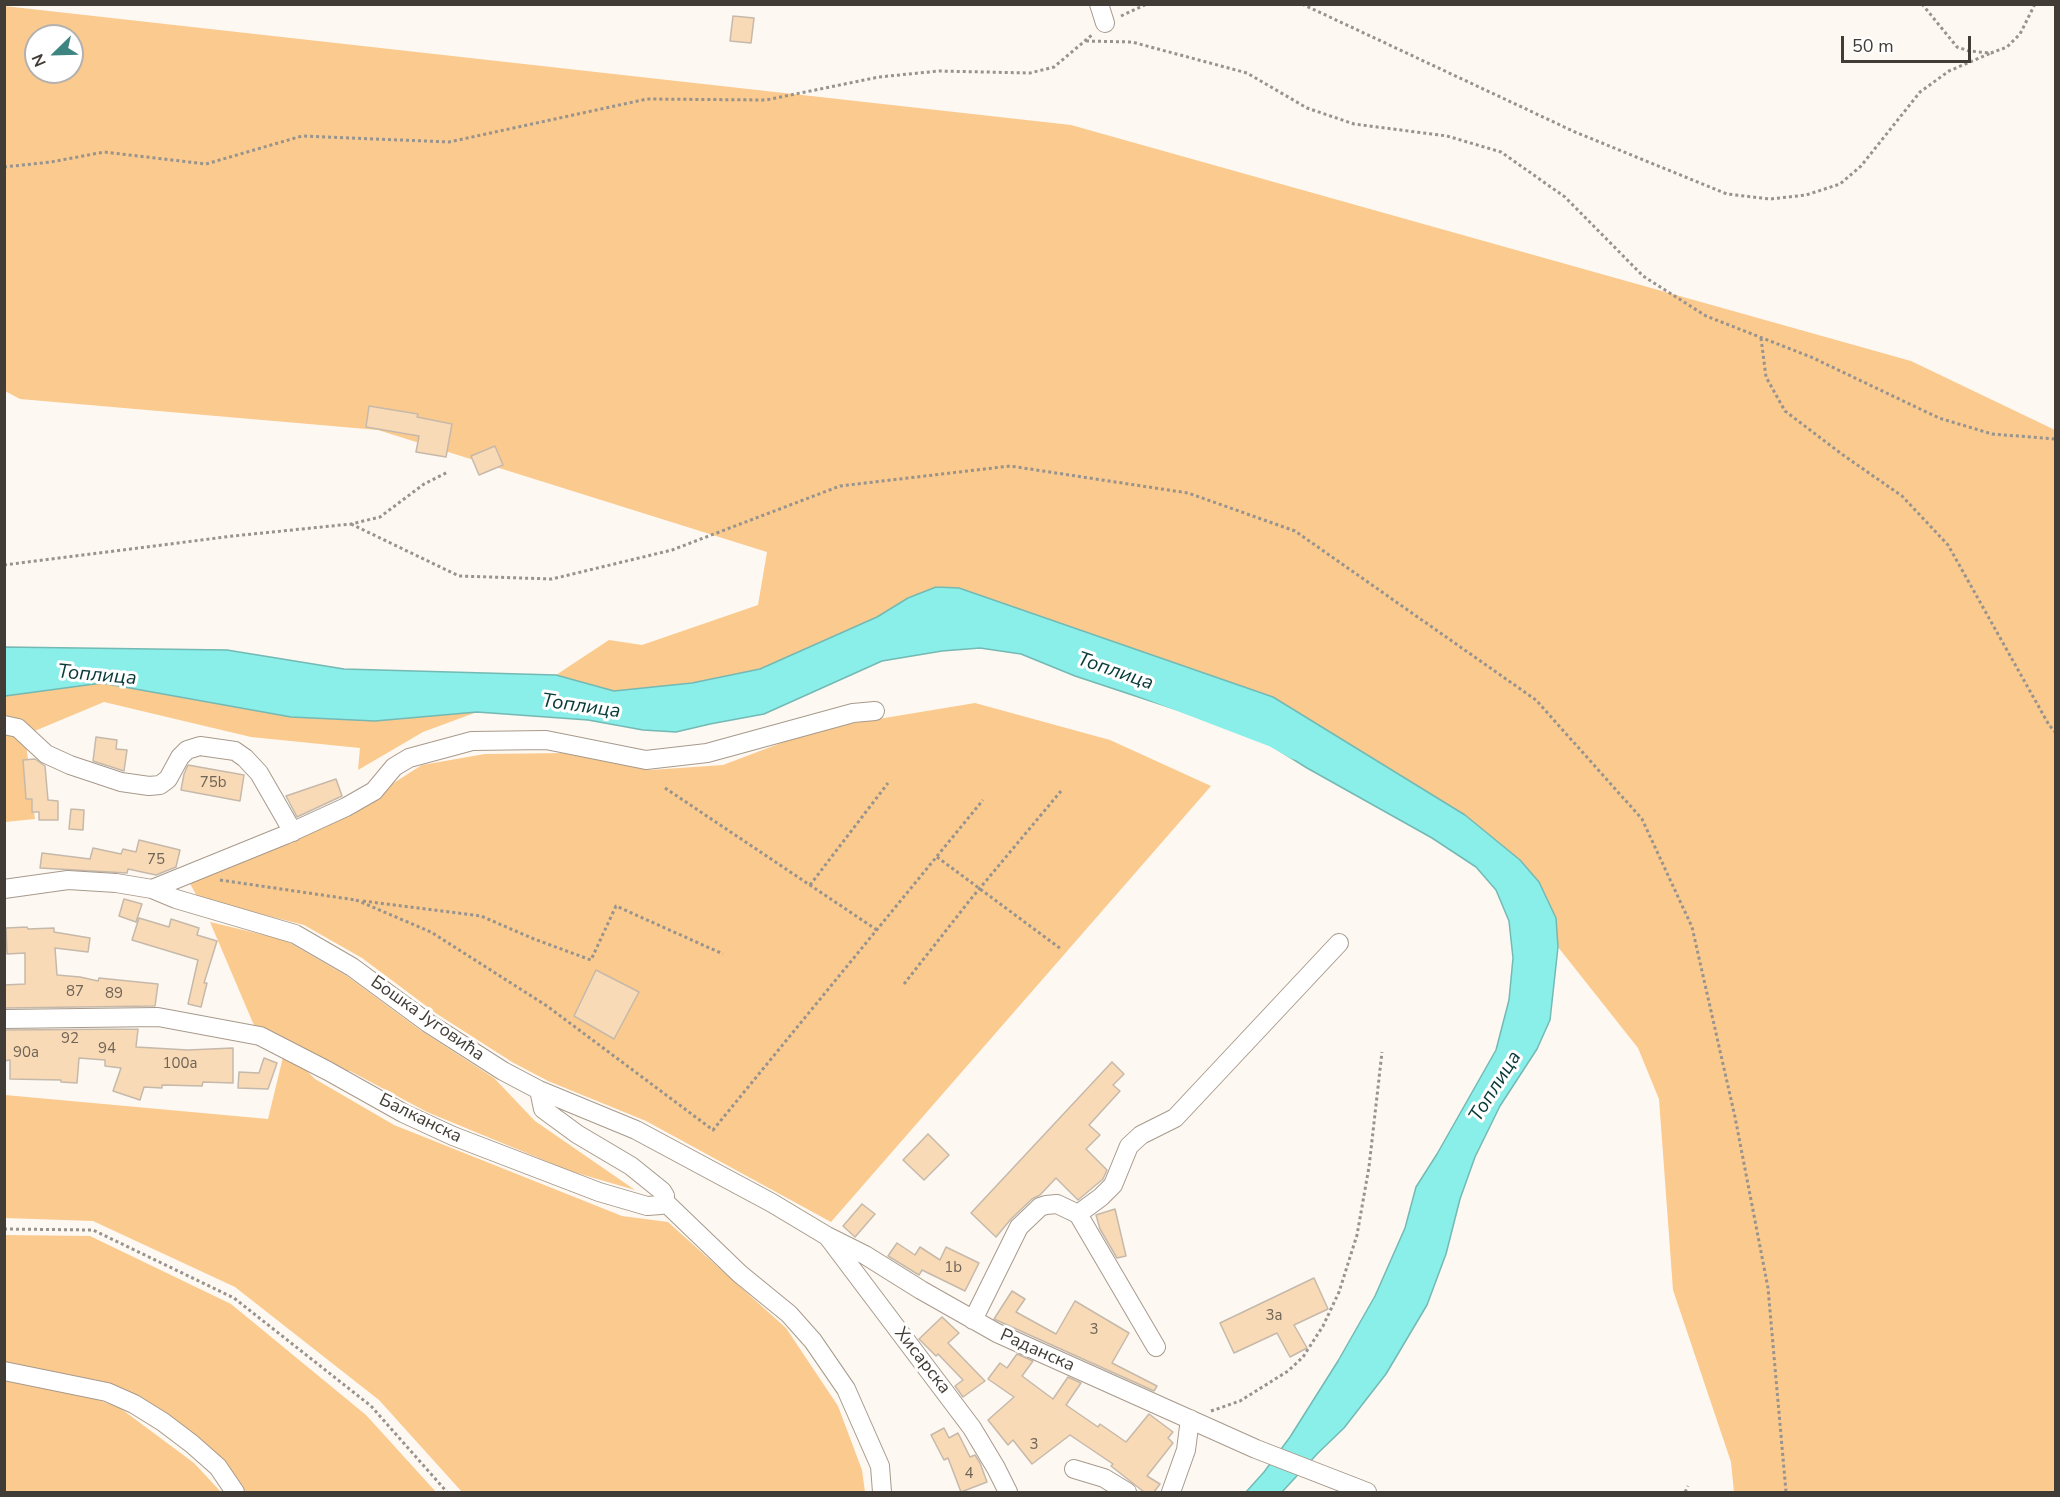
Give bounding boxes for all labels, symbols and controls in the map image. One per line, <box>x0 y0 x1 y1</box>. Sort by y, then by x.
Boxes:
north arrow <box>24 24 84 84</box>
scale bar <box>1844 24 1974 62</box>
text: 50 m <box>1852 34 1894 58</box>
text: N <box>27 50 52 70</box>
water label: Топлица <box>1074 648 1156 696</box>
water label: Топлица <box>56 661 138 691</box>
water label: Топлица <box>540 690 622 724</box>
house number: 75b <box>200 774 226 792</box>
house number: 75 <box>147 851 165 869</box>
street label: Бошка Југовића <box>366 972 488 1066</box>
house number: 87 <box>66 983 84 1001</box>
house number: 89 <box>105 985 123 1003</box>
house number: 92 <box>61 1030 79 1048</box>
house number: 94 <box>98 1040 116 1058</box>
house number: 90a <box>13 1044 39 1062</box>
water label: Топлица <box>1465 1047 1527 1127</box>
house number: 100a <box>163 1055 197 1073</box>
street label: Балканска <box>375 1090 465 1148</box>
house number: 1b <box>944 1259 962 1277</box>
house number: 3a <box>1266 1307 1282 1325</box>
house number: 3 <box>1090 1321 1098 1339</box>
street label: Хисарска <box>889 1323 955 1399</box>
street label: Раданска <box>996 1325 1078 1377</box>
house number: 3 <box>1030 1436 1038 1454</box>
house number: 4 <box>965 1465 973 1483</box>

